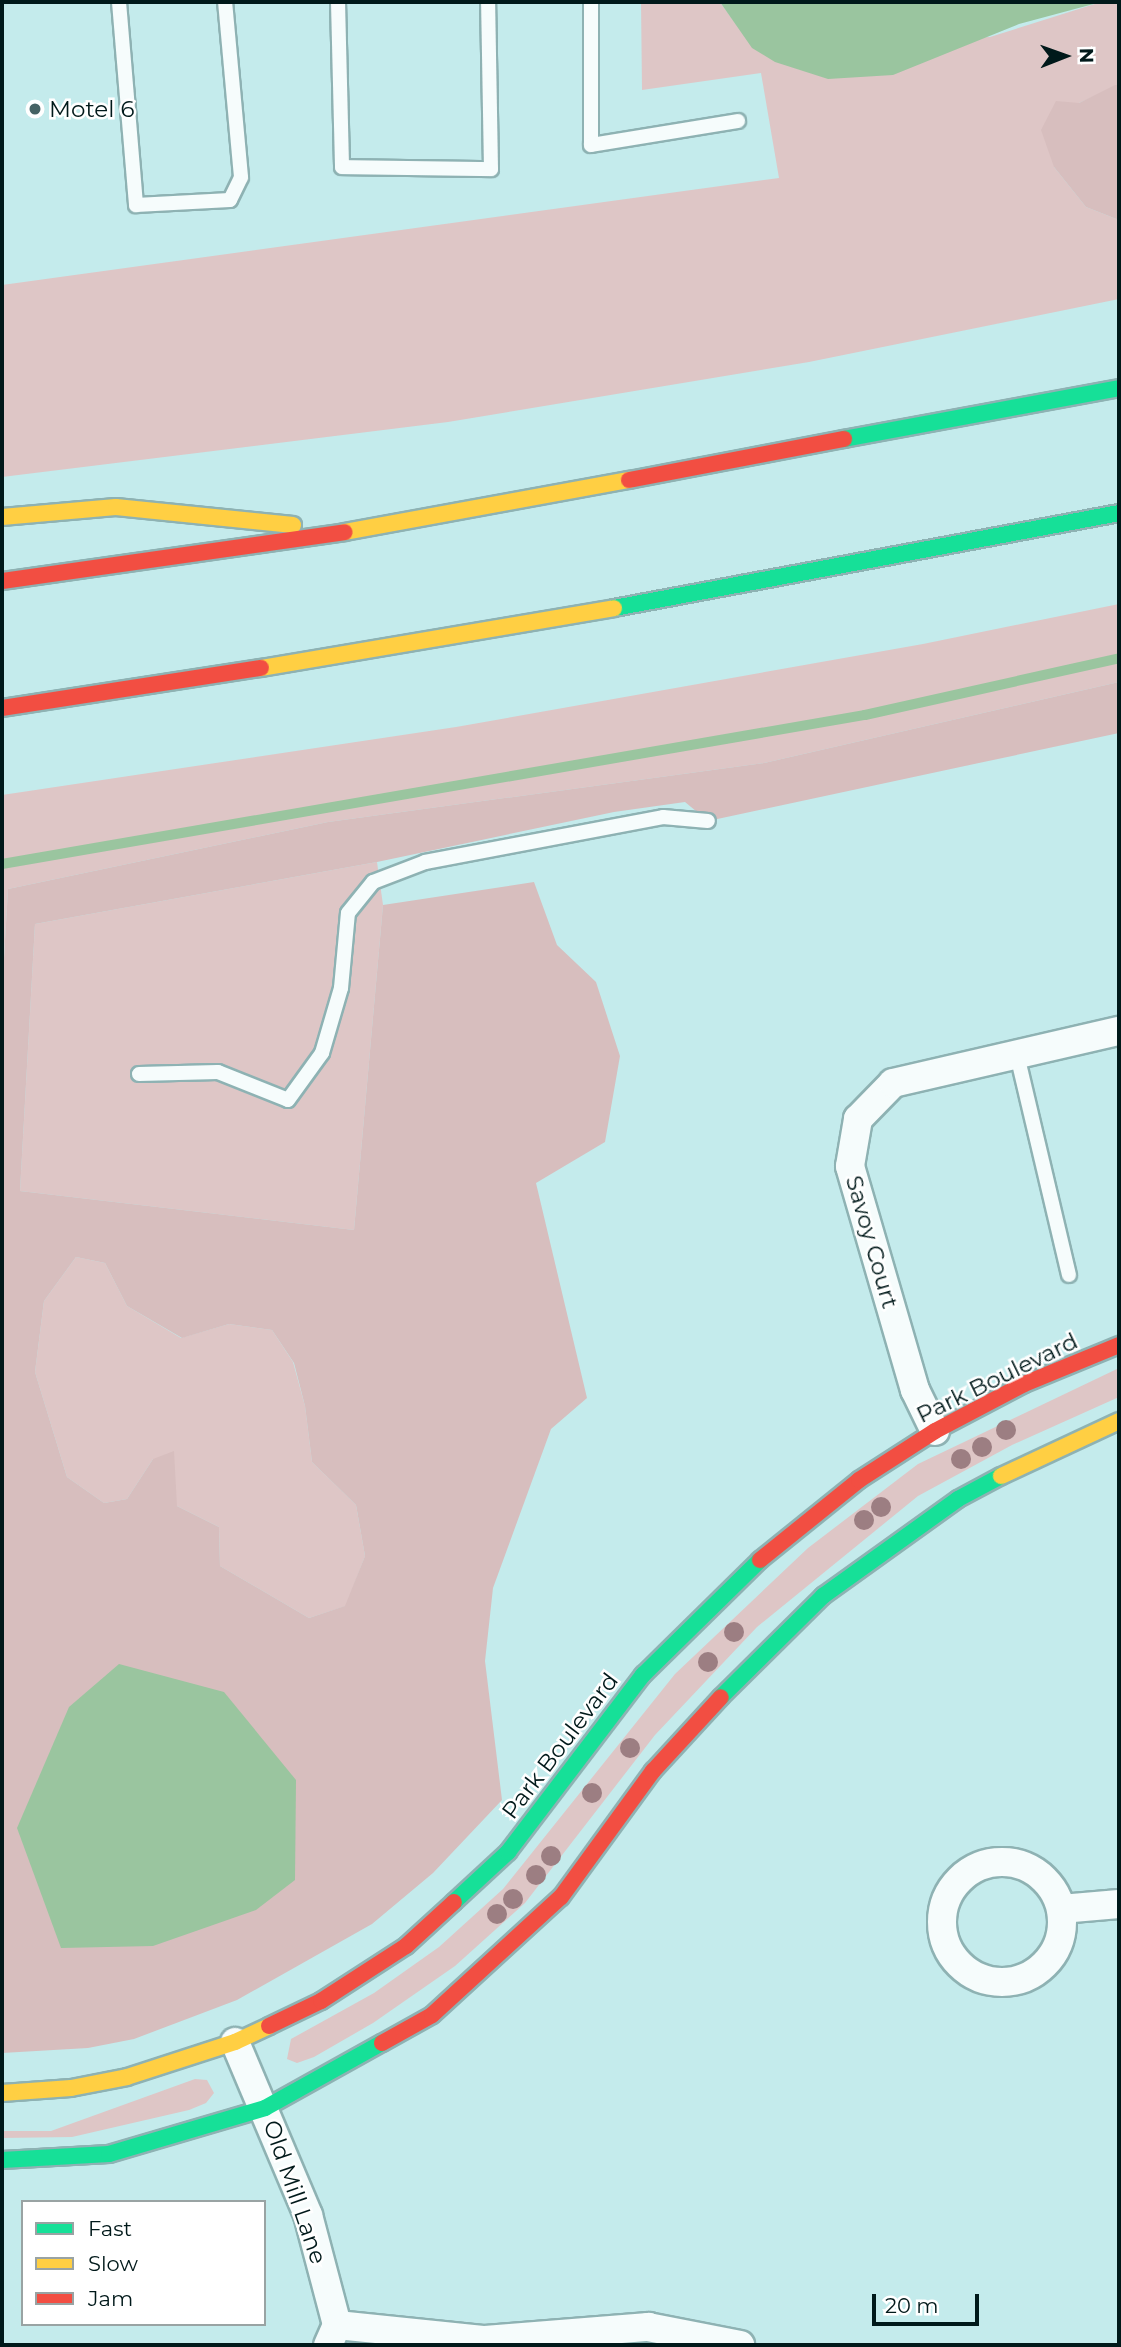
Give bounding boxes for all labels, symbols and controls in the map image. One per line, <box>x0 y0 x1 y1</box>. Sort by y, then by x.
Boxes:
north arrow <box>1030 21 1100 91</box>
text: N <box>1075 48 1098 63</box>
place label: Motel 6 <box>49 95 134 123</box>
marker: Motel 6 <box>27 101 43 117</box>
street label: Savoy Court <box>840 1172 904 1312</box>
street label: Park Boulevard <box>912 1327 1082 1429</box>
street label: Park Boulevard <box>496 1668 624 1824</box>
street label: Old Mill Lane <box>257 2116 333 2268</box>
legend <box>21 2200 266 2326</box>
text: Fast <box>88 2216 132 2241</box>
text: Slow <box>88 2251 138 2276</box>
scale bar <box>876 2280 983 2324</box>
text: Jam <box>88 2286 133 2311</box>
text: 20 m <box>885 2293 939 2318</box>

